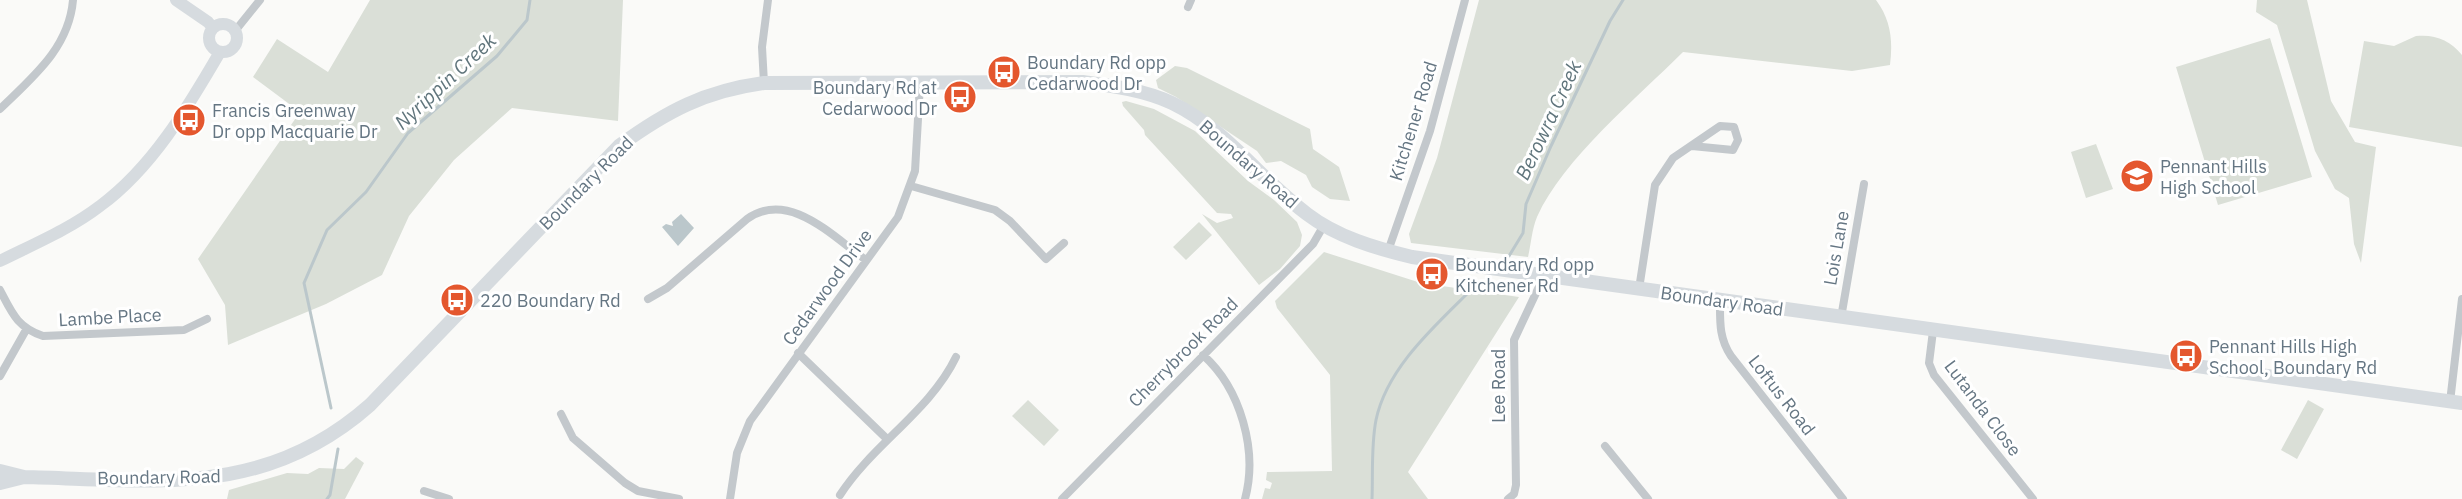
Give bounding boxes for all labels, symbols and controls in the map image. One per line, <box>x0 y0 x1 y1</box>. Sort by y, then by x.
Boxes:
water label: Nyrippin Creek <box>388 26 502 135</box>
place label: Boundary Rd opp Cedarwood Dr <box>1027 51 1166 95</box>
bus stop icon: Boundary Rd opp Cedarwood Dr <box>986 54 1022 90</box>
water label: Berowra Creek <box>1509 55 1588 184</box>
street label: Kitchener Road <box>1384 59 1442 183</box>
place label: Boundary Rd at Cedarwood Dr <box>813 76 937 120</box>
bus stop icon: Boundary Rd at Cedarwood Dr <box>942 79 978 115</box>
place label: Francis Greenway Dr opp Macquarie Dr <box>212 99 378 143</box>
bus stop icon: Francis Greenway Dr opp Macquarie Dr <box>171 102 207 138</box>
street label: Boundary Road <box>1195 115 1303 213</box>
street label: Boundary Road <box>534 131 638 235</box>
place label: Pennant Hills High School <box>2160 155 2267 199</box>
school or university icon: Pennant Hills High School <box>2119 158 2155 194</box>
street label: Lois Lane <box>1818 209 1854 287</box>
street label: Cedarwood Drive <box>777 224 877 350</box>
place label: Boundary Rd opp Kitchener Rd <box>1455 253 1594 297</box>
bus stop icon: Boundary Rd opp Kitchener Rd <box>1414 256 1450 292</box>
street label: Boundary Road <box>1659 281 1785 321</box>
bus stop icon: 220 Boundary Rd <box>439 282 475 318</box>
place label: 220 Boundary Rd <box>480 289 621 312</box>
street label: Cherrybrook Road <box>1123 292 1243 412</box>
street label: Lambe Place <box>58 303 162 331</box>
place label: Pennant Hills High School, Boundary Rd <box>2209 335 2377 379</box>
bus stop icon: Pennant Hills High School, Boundary Rd <box>2168 338 2204 374</box>
street label: Lee Road <box>1487 349 1510 423</box>
street label: Loftus Road <box>1744 350 1820 440</box>
street label: Lutanda Close <box>1939 355 2027 461</box>
street label: Boundary Road <box>97 464 221 490</box>

